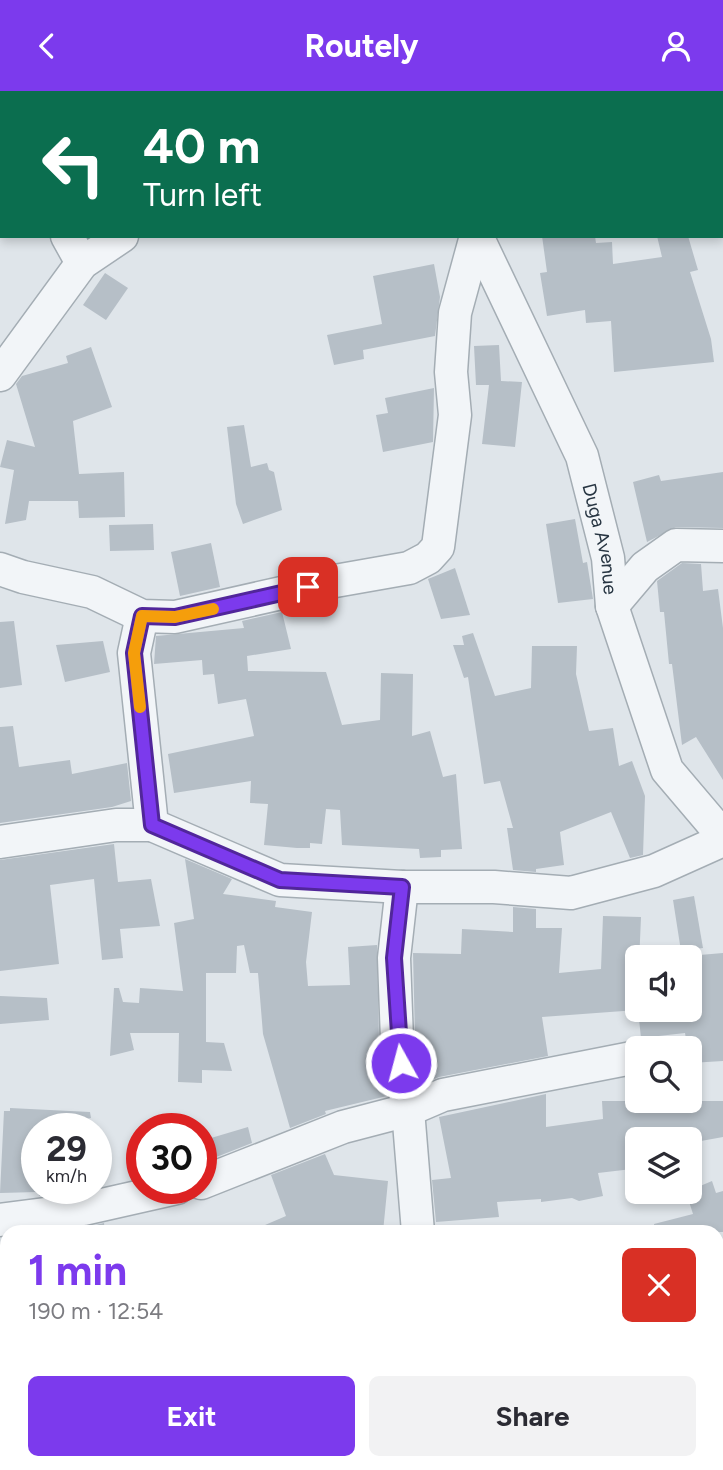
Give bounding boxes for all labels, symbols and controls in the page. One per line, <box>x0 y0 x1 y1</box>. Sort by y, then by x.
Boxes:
icon: back <box>28 27 66 65</box>
text: Routely <box>304 27 419 65</box>
icon: person <box>657 27 695 65</box>
text: 40 m <box>143 116 260 175</box>
icon: left <box>28 119 119 210</box>
text: Turn left <box>143 176 262 214</box>
street label: Duga Avenue <box>578 481 623 596</box>
pin <box>278 557 338 617</box>
icon: arrive <box>289 568 327 606</box>
map controls <box>625 945 702 1204</box>
button: sound <box>625 945 702 1022</box>
position arrow <box>364 1026 438 1100</box>
button: search <box>625 1036 702 1113</box>
speed limit sign: 30 <box>126 1113 217 1204</box>
button: layers <box>625 1127 702 1204</box>
text: 29 <box>46 1128 87 1170</box>
text: km/h <box>46 1165 87 1187</box>
text: 1 min <box>28 1245 127 1296</box>
button: close <box>622 1248 696 1322</box>
text: 190 m · 12:54 <box>28 1297 163 1325</box>
button: Exit <box>28 1376 355 1456</box>
button: Share <box>369 1376 696 1456</box>

